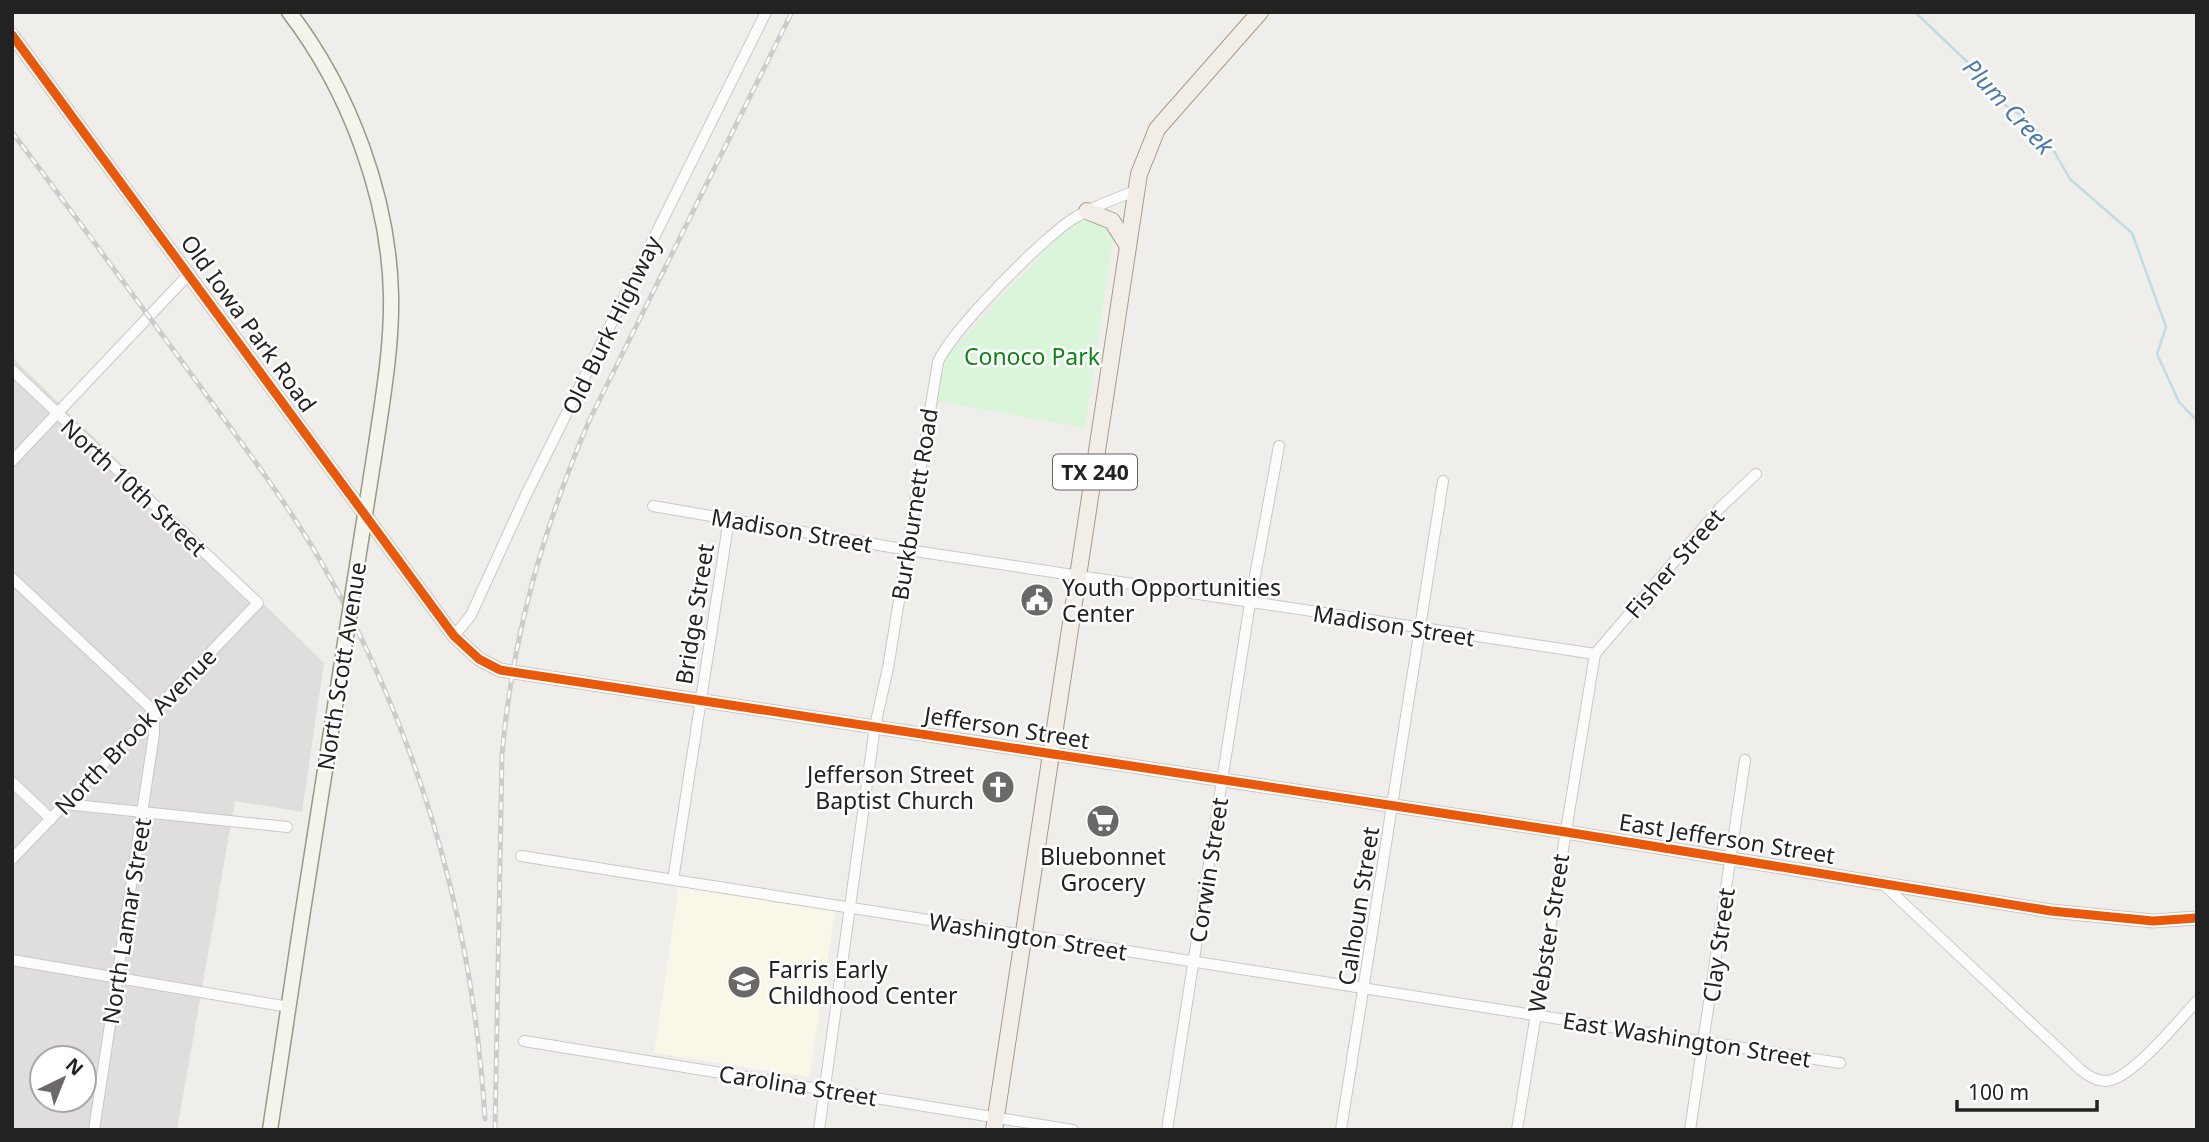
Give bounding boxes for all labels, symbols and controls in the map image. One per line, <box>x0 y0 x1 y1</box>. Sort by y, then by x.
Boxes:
water label: Plum Creek <box>1956 51 2063 162</box>
street label: Old Iowa Park Road <box>174 228 324 418</box>
street label: Old Burk Highway <box>554 230 668 420</box>
park label: Conoco Park <box>964 340 1101 372</box>
street label: Burkburnett Road <box>883 406 945 602</box>
street label: North 10th Street <box>54 411 214 563</box>
road number: TX 240 <box>1053 454 1137 490</box>
street label: Madison Street <box>709 500 875 560</box>
street label: Fisher Street <box>1617 501 1731 625</box>
street label: Bridge Street <box>667 541 721 687</box>
street label: North Scott Avenue <box>309 560 373 772</box>
place label: Youth Opportunities Center <box>1062 571 1281 629</box>
public building icon: Youth Opportunities Center <box>1018 581 1056 619</box>
street label: Madison Street <box>1311 596 1477 654</box>
street label: North Brook Avenue <box>47 641 223 821</box>
street label: Jefferson Street <box>920 698 1092 756</box>
place label: Jefferson Street Baptist Church <box>805 758 974 816</box>
church icon: Jefferson Street Baptist Church <box>979 768 1017 806</box>
street label: Corwin Street <box>1181 795 1235 945</box>
supermarket icon: Bluebonnet Grocery <box>1084 802 1122 840</box>
street label: East Jefferson Street <box>1617 805 1837 871</box>
street label: North Lamar Street <box>94 816 158 1026</box>
street label: Calhoun Street <box>1330 824 1386 988</box>
place label: Bluebonnet Grocery <box>1040 840 1166 898</box>
street label: Webster Street <box>1520 851 1576 1015</box>
street label: Clay Street <box>1694 886 1742 1004</box>
street label: Washington Street <box>927 905 1129 967</box>
place label: Farris Early Childhood Center <box>768 953 958 1011</box>
school or university icon: Farris Early Childhood Center <box>725 963 763 1001</box>
street label: East Washington Street <box>1561 1004 1813 1074</box>
north arrow <box>28 1044 98 1114</box>
text: N <box>60 1052 89 1081</box>
street label: Carolina Street <box>717 1057 879 1113</box>
scale bar <box>1957 1068 2097 1112</box>
text: 100 m <box>1968 1078 2029 1106</box>

